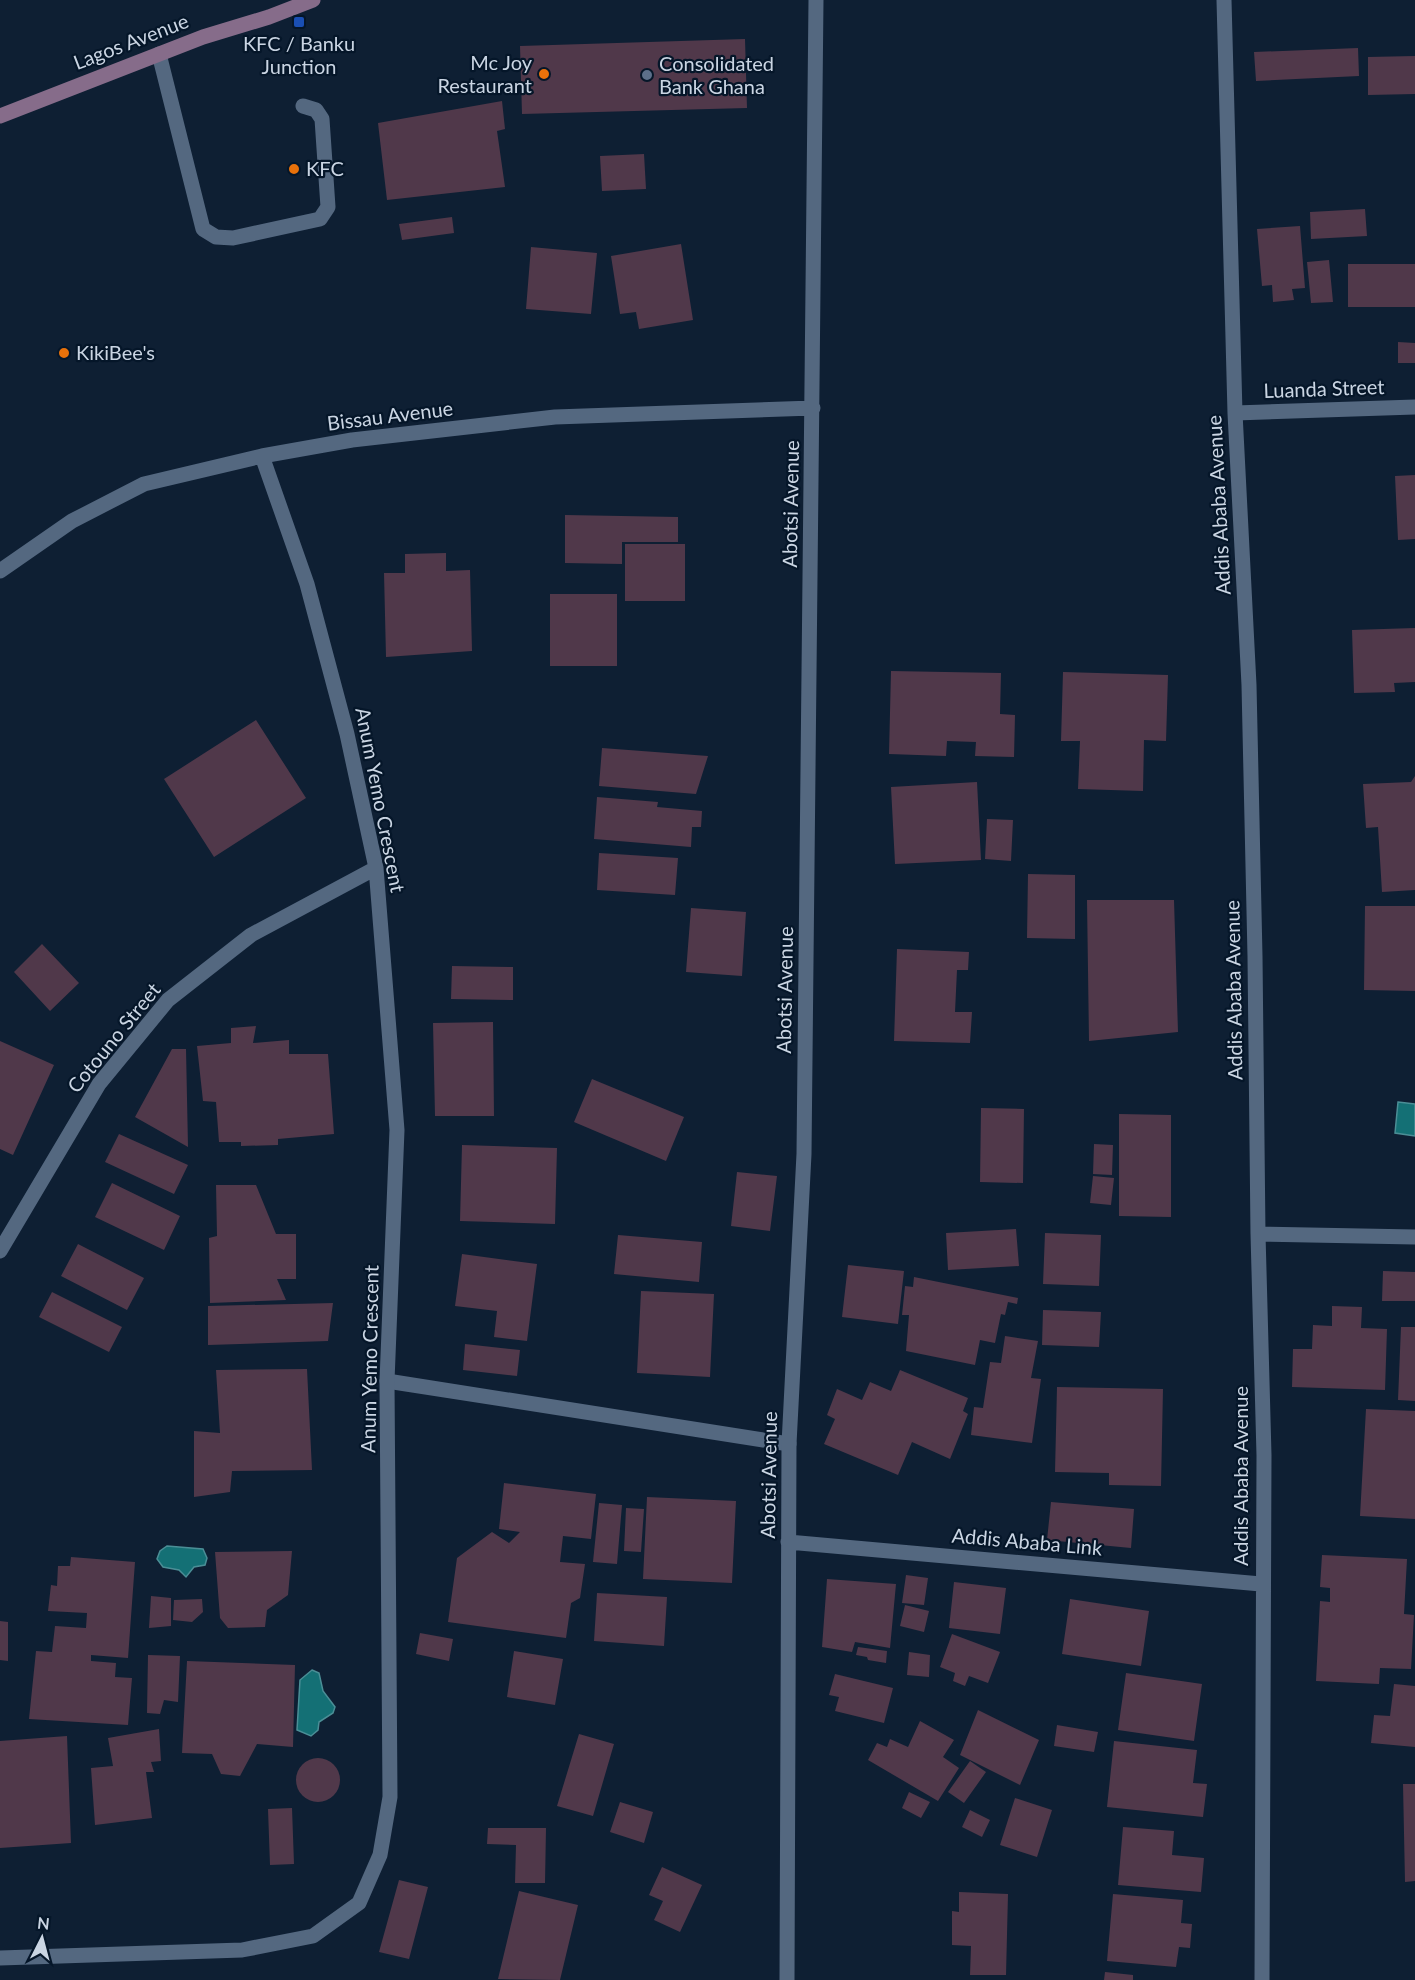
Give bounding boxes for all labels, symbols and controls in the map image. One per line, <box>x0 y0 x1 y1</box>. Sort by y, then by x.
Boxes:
street label: Lagos Avenue <box>70 8 191 74</box>
marker: KFC / Banku Junction <box>292 15 306 29</box>
place label: KFC / Banku Junction <box>243 31 355 78</box>
place label: Mc Joy Restaurant <box>437 50 533 97</box>
place label: Consolidated Bank Ghana <box>659 51 774 98</box>
marker: Mc Joy Restaurant <box>537 67 551 81</box>
marker: Consolidated Bank Ghana <box>640 68 654 82</box>
place label: KFC <box>306 156 344 180</box>
marker: KFC <box>287 162 301 176</box>
place label: KikiBee's <box>76 340 155 364</box>
marker: KikiBee's <box>57 346 71 360</box>
street label: Luanda Street <box>1263 374 1385 402</box>
street label: Bissau Avenue <box>326 395 454 435</box>
street label: Addis Ababa Avenue <box>1201 415 1235 596</box>
street label: Abotsi Avenue <box>777 440 803 568</box>
street label: Anum Yemo Crescent <box>351 705 411 894</box>
street label: Addis Ababa Avenue <box>1219 900 1247 1080</box>
street label: Abotsi Avenue <box>771 926 797 1054</box>
street label: Cotouno Street <box>62 978 165 1097</box>
street label: Anum Yemo Crescent <box>355 1265 383 1453</box>
street label: Addis Ababa Avenue <box>1228 1386 1252 1566</box>
street label: Abotsi Avenue <box>755 1411 781 1539</box>
street label: Addis Ababa Link <box>951 1522 1104 1560</box>
north arrow <box>12 1908 72 1968</box>
text: N <box>36 1912 51 1933</box>

